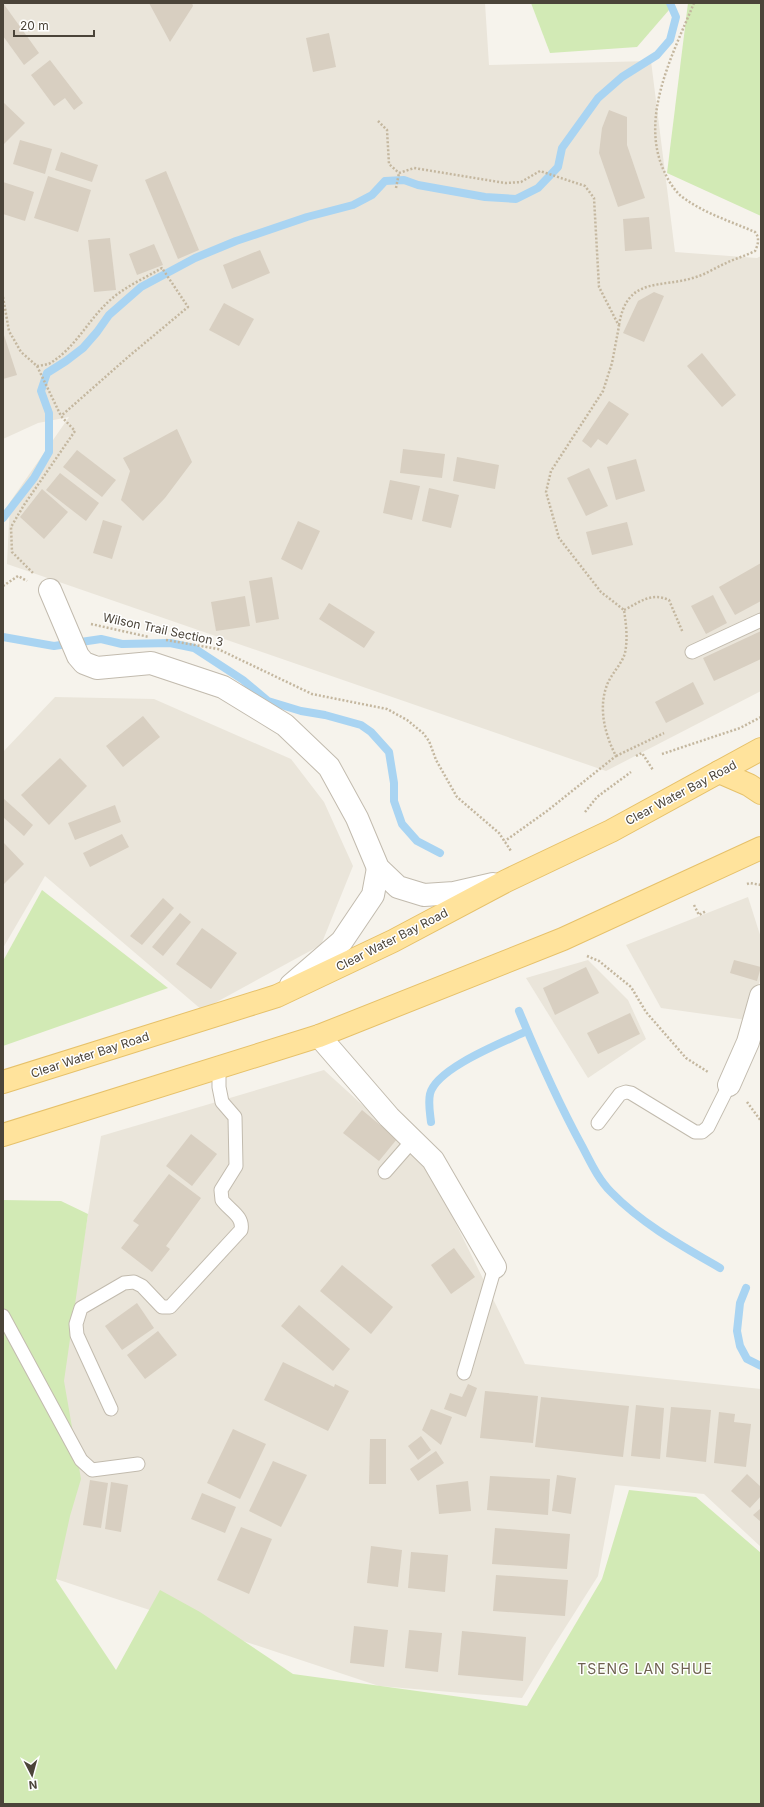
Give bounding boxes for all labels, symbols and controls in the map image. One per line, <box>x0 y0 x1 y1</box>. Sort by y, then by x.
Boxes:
scale bar <box>14 12 94 38</box>
text: 20 m <box>20 18 49 33</box>
street label: Wilson Trail Section 3 <box>102 609 225 650</box>
street label: Clear Water Bay Road <box>623 757 739 828</box>
street label: Clear Water Bay Road <box>333 905 450 974</box>
street label: Clear Water Bay Road <box>29 1028 151 1081</box>
district label: TSENG LAN SHUE <box>577 1660 713 1677</box>
north arrow <box>12 1755 52 1795</box>
text: N <box>28 1778 38 1792</box>

